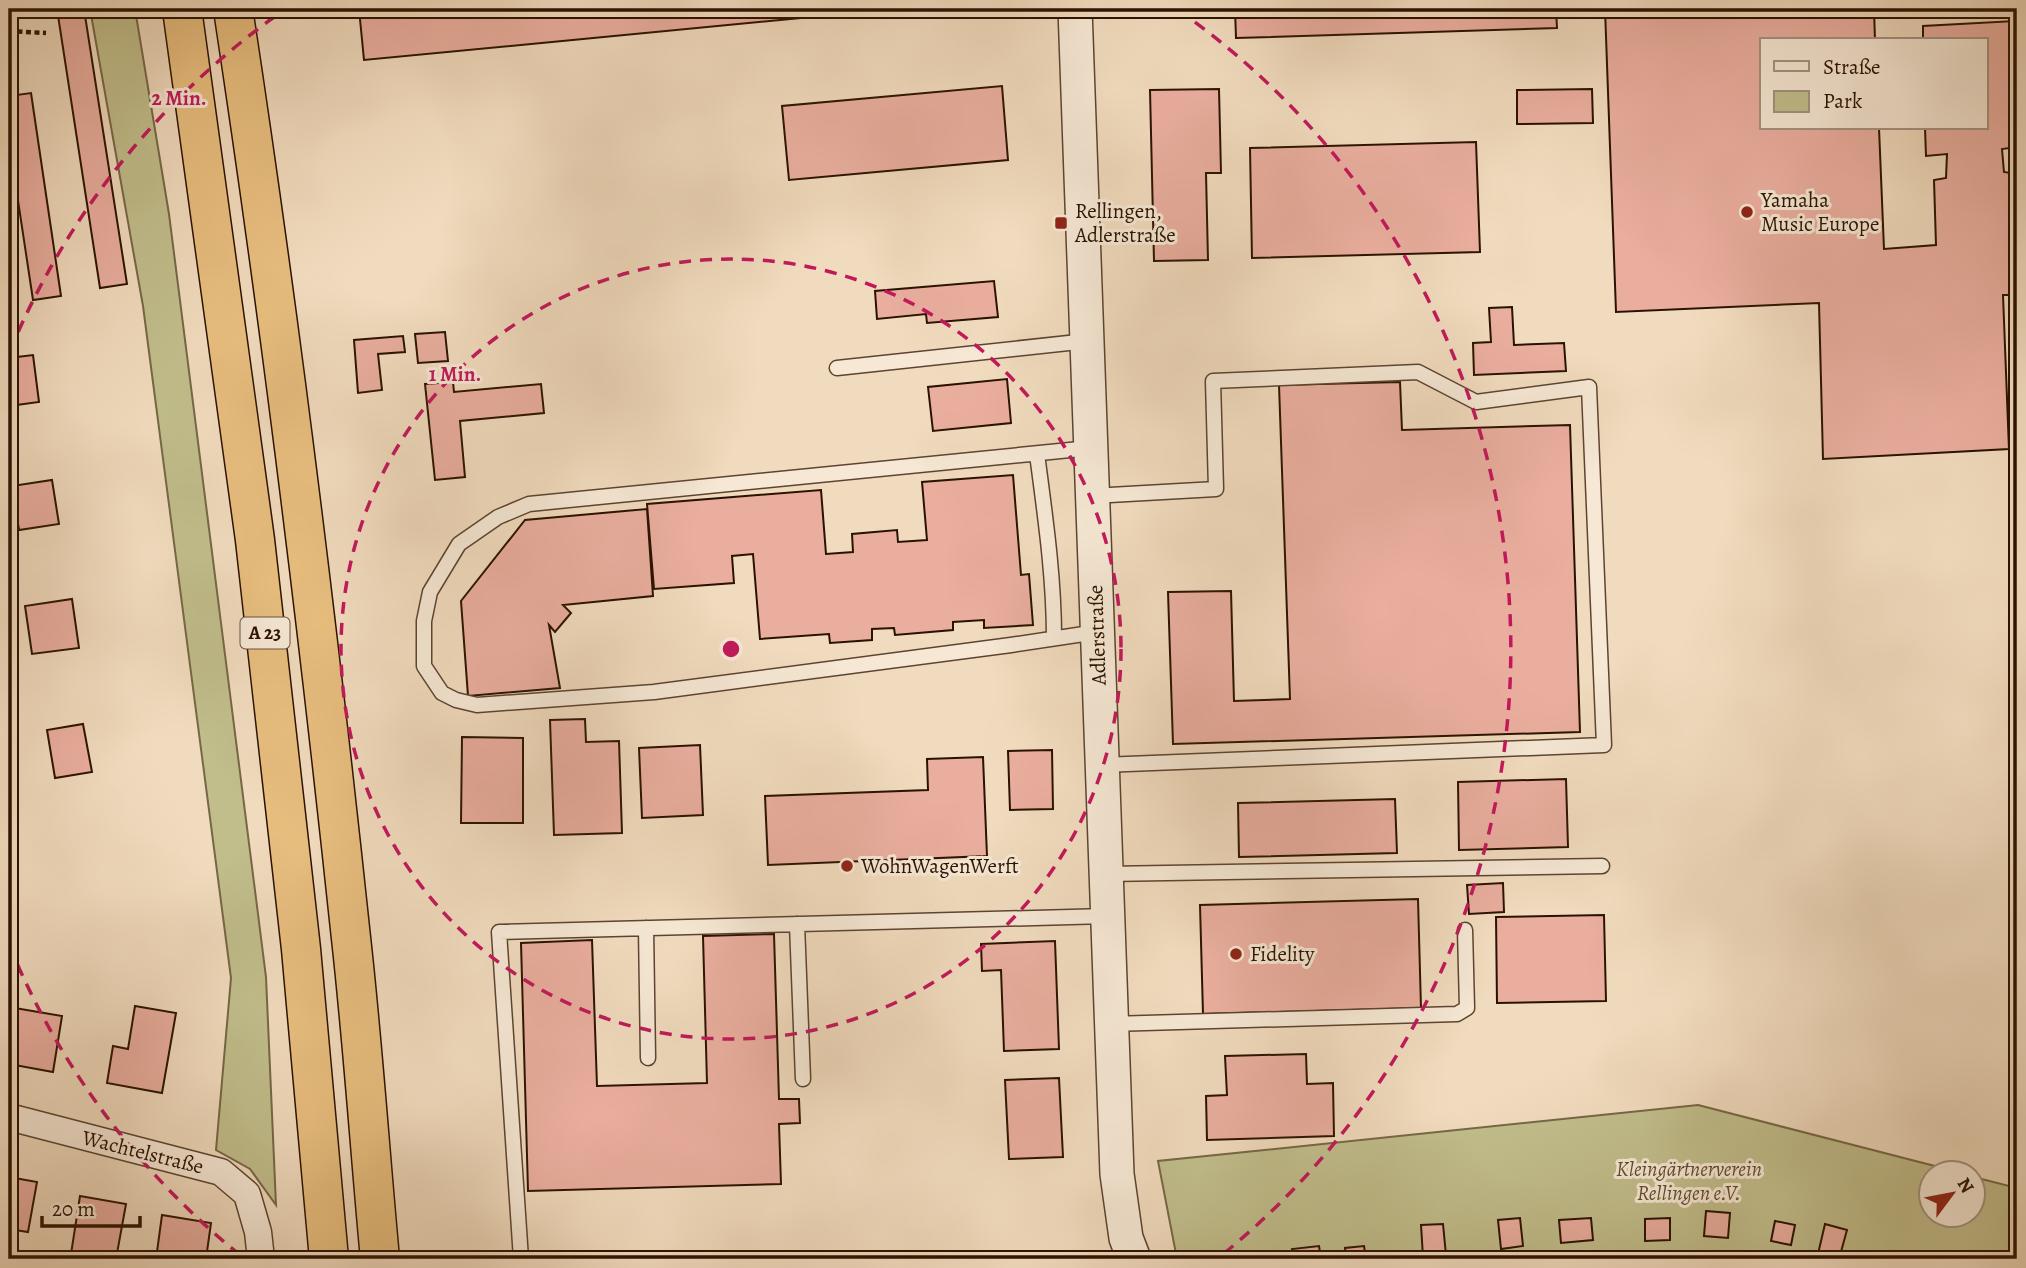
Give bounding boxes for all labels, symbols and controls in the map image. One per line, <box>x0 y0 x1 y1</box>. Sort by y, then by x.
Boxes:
legend <box>1760 38 1988 130</box>
text: Straße <box>1823 53 1881 81</box>
text: 2 Min. <box>151 84 207 112</box>
text: Park <box>1823 87 1863 115</box>
place label: Yamaha Music Europe <box>1760 186 1879 238</box>
place label: Rellingen, Adlerstraße <box>1074 197 1176 249</box>
marker: Yamaha Music Europe <box>1739 204 1755 220</box>
marker: Rellingen, Adlerstraße <box>1053 215 1069 231</box>
text: 1 Min. <box>429 360 481 388</box>
street label: Adlerstraße <box>1081 584 1113 687</box>
road number: A 23 <box>240 618 290 648</box>
centre of rings <box>719 637 743 661</box>
place label: WohnWagenWerft <box>860 852 1019 880</box>
marker: WohnWagenWerft <box>839 858 855 874</box>
place label: Fidelity <box>1250 940 1315 968</box>
marker: Fidelity <box>1228 946 1244 962</box>
street label: Wachtelstraße <box>78 1123 207 1181</box>
park label: Kleingärtnerverein Rellingen e.V. <box>1616 1155 1762 1207</box>
north arrow <box>1918 1160 1988 1230</box>
text: N <box>1951 1173 1980 1198</box>
scale bar <box>42 1184 140 1228</box>
text: 20 m <box>52 1195 95 1223</box>

